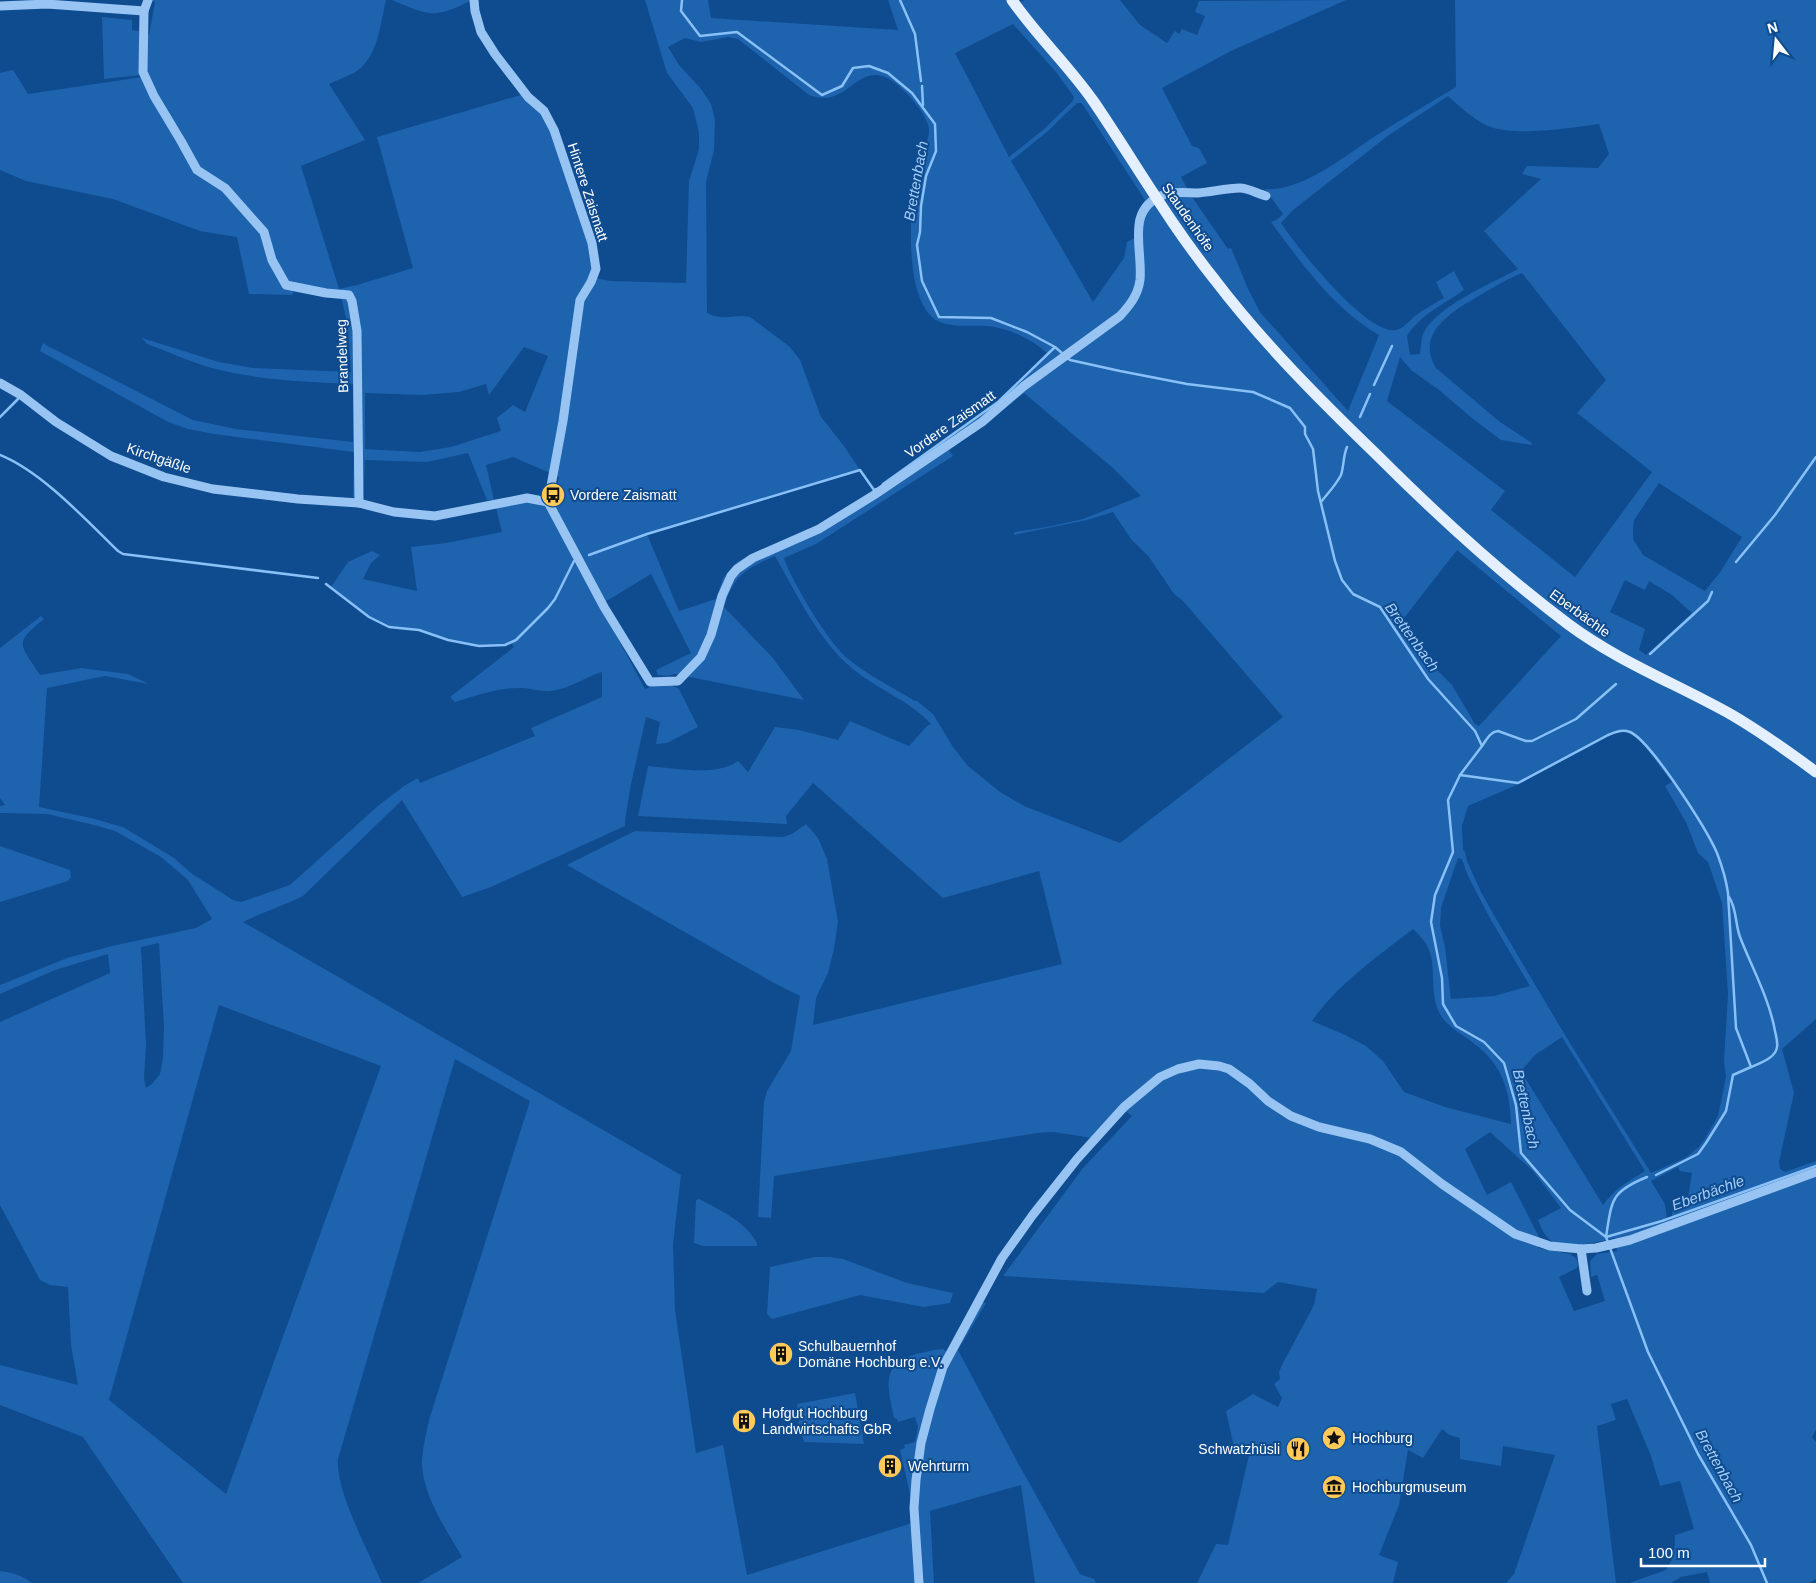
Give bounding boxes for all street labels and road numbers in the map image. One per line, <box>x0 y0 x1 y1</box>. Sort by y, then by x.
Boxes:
street label: Hintere Zaismatt <box>565 141 612 243</box>
street label: Staudenhöfe <box>1159 180 1217 254</box>
street label: Brandelweg <box>333 319 351 393</box>
street label: Vordere Zaismatt <box>902 387 998 461</box>
street label: Kirchgäßle <box>125 440 193 477</box>
street label: Eberbächle <box>1547 586 1614 640</box>

